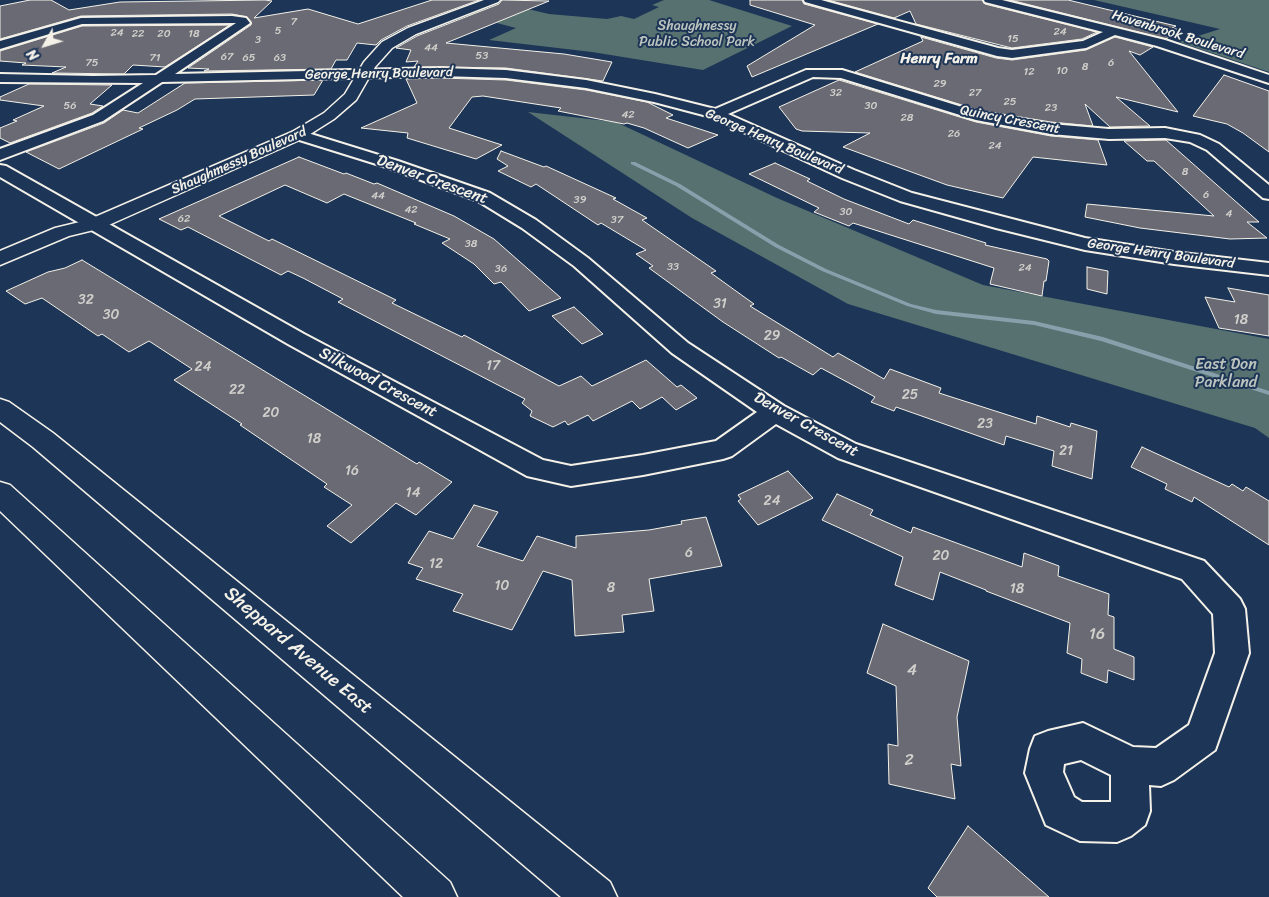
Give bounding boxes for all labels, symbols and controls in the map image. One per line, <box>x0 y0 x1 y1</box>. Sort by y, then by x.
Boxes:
street label: Havenbrook Boulevard <box>1110 7 1246 63</box>
house number: 7 <box>291 15 297 29</box>
park label: Shaughnessy Public School Park <box>639 18 755 50</box>
north arrow <box>20 20 70 70</box>
house number: 5 <box>275 24 281 38</box>
house number: 24 <box>1053 25 1067 39</box>
house number: 24 <box>110 26 124 40</box>
house number: 22 <box>132 27 144 41</box>
house number: 20 <box>157 27 171 41</box>
house number: 18 <box>188 27 200 41</box>
house number: 15 <box>1007 32 1019 46</box>
house number: 3 <box>255 33 261 47</box>
house number: 44 <box>424 41 438 55</box>
text: N <box>20 43 46 66</box>
house number: 53 <box>476 49 488 63</box>
house number: 67 <box>221 50 233 64</box>
district label: Henry Farm <box>900 50 978 68</box>
house number: 71 <box>150 51 160 65</box>
house number: 65 <box>243 51 255 65</box>
house number: 63 <box>274 51 286 65</box>
house number: 75 <box>85 56 99 70</box>
house number: 6 <box>1108 56 1114 70</box>
house number: 8 <box>1082 60 1088 74</box>
street label: George Henry Boulevard <box>305 64 453 84</box>
house number: 10 <box>1056 64 1068 78</box>
house number: 12 <box>1023 65 1035 79</box>
house number: 29 <box>933 77 947 91</box>
house number: 32 <box>830 86 842 100</box>
house number: 27 <box>969 86 981 100</box>
house number: 25 <box>1003 95 1017 109</box>
house number: 56 <box>64 99 76 113</box>
house number: 30 <box>865 99 877 113</box>
house number: 23 <box>1045 101 1057 115</box>
street label: Quincy Crescent <box>958 102 1062 138</box>
street label: George Henry Boulevard <box>702 105 846 179</box>
house number: 42 <box>621 108 635 122</box>
house number: 28 <box>901 111 913 125</box>
street label: Shaughmessy Boulevard <box>169 124 309 198</box>
house number: 26 <box>948 127 960 141</box>
house number: 24 <box>988 139 1002 153</box>
street label: Denver Crescent <box>374 151 490 209</box>
house number: 8 <box>1182 165 1188 179</box>
house number: 6 <box>1203 188 1209 202</box>
house number: 44 <box>371 189 385 203</box>
house number: 39 <box>574 193 586 207</box>
house number: 42 <box>404 203 418 217</box>
house number: 30 <box>840 205 852 219</box>
house number: 4 <box>1226 207 1232 221</box>
house number: 62 <box>178 212 190 226</box>
house number: 37 <box>611 213 623 227</box>
street label: George Henry Boulevard <box>1086 235 1236 273</box>
house number: 38 <box>465 237 477 251</box>
house number: 33 <box>667 260 679 274</box>
house number: 24 <box>1018 261 1032 275</box>
house number: 36 <box>495 262 507 276</box>
house number: 32 <box>78 292 94 308</box>
house number: 31 <box>713 296 727 312</box>
house number: 30 <box>103 307 119 323</box>
house number: 18 <box>1234 312 1248 328</box>
house number: 29 <box>764 328 780 344</box>
street label: Silkwood Crescent <box>316 344 440 422</box>
park label: East Don Parkland <box>1195 355 1257 393</box>
house number: 17 <box>486 358 500 374</box>
house number: 24 <box>195 359 211 375</box>
house number: 22 <box>229 382 245 398</box>
house number: 25 <box>902 387 918 403</box>
street label: Denver Crescent <box>750 388 862 462</box>
house number: 20 <box>263 405 279 421</box>
house number: 23 <box>977 416 993 432</box>
house number: 18 <box>307 431 321 447</box>
house number: 21 <box>1059 443 1073 459</box>
house number: 16 <box>345 463 359 479</box>
house number: 14 <box>406 485 420 501</box>
house number: 24 <box>764 493 780 509</box>
house number: 6 <box>685 545 693 561</box>
house number: 20 <box>933 548 949 564</box>
house number: 12 <box>429 556 443 572</box>
house number: 10 <box>495 578 509 594</box>
house number: 8 <box>607 580 615 596</box>
house number: 18 <box>1010 581 1024 597</box>
street label: Sheppard Avenue East <box>219 582 377 720</box>
house number: 16 <box>1089 625 1105 645</box>
house number: 4 <box>907 661 917 681</box>
house number: 2 <box>904 751 914 771</box>

